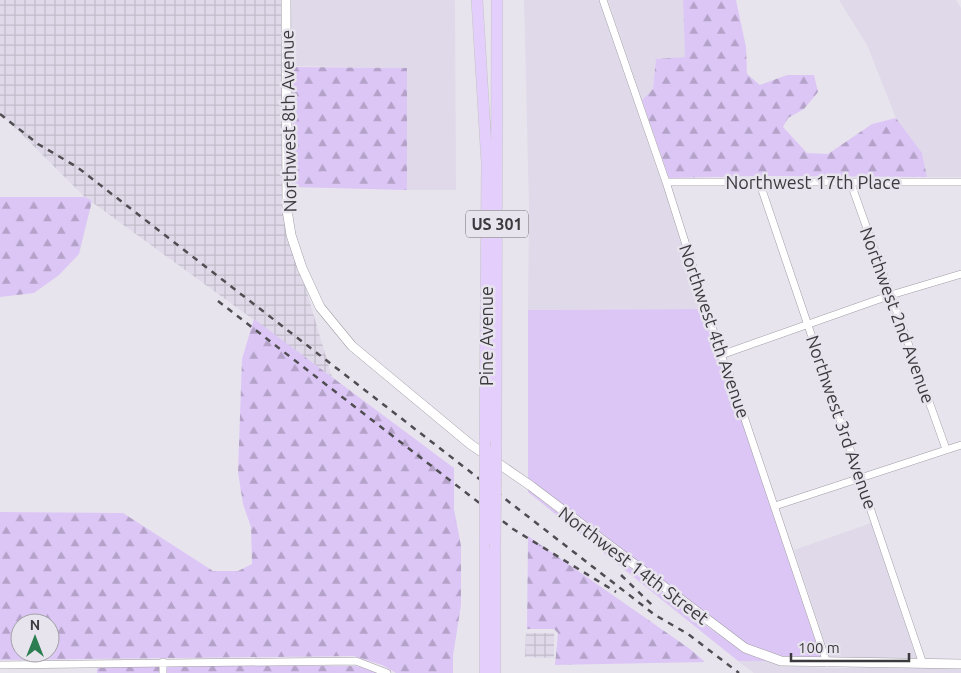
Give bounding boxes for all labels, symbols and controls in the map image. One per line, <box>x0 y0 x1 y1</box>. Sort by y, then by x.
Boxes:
street label: Northwest 8th Avenue <box>276 29 300 213</box>
street label: Northwest 17th Place <box>725 172 901 192</box>
road number: US 301 <box>466 210 528 238</box>
street label: Northwest 2nd Avenue <box>857 224 939 406</box>
street label: Northwest 4th Avenue <box>676 241 754 421</box>
street label: Pine Avenue <box>476 286 496 386</box>
street label: Northwest 3rd Avenue <box>803 332 881 512</box>
street label: Northwest 14th Street <box>555 502 713 628</box>
north arrow <box>10 613 60 663</box>
text: N <box>30 617 40 633</box>
scale bar <box>791 630 908 662</box>
text: 100 m <box>798 639 840 656</box>

